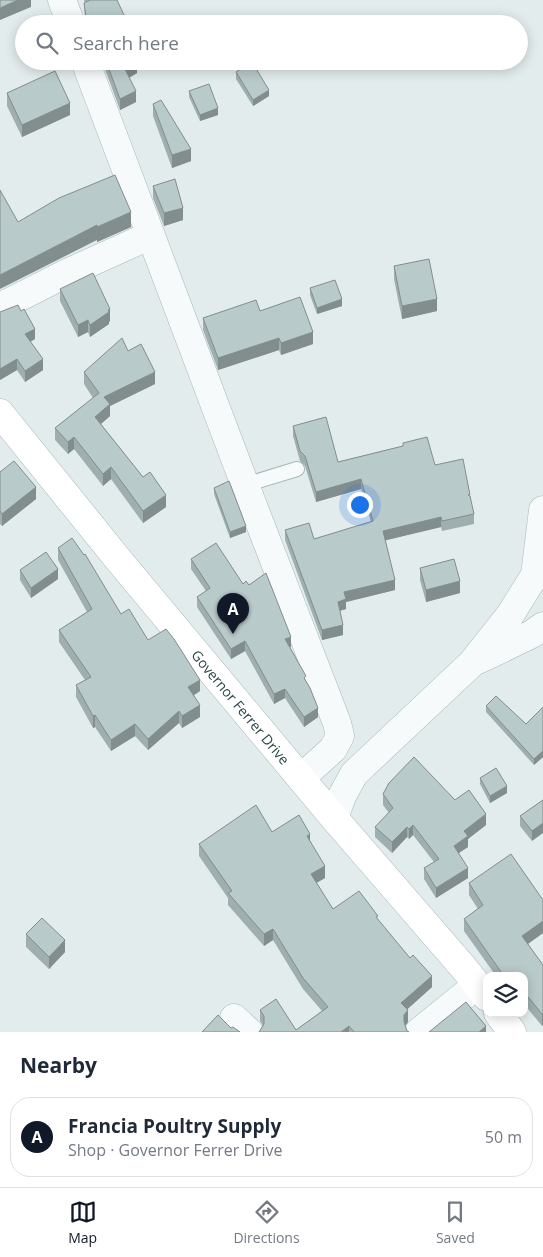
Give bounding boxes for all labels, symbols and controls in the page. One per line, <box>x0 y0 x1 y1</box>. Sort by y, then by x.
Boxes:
search box <box>15 15 528 70</box>
icon: search <box>33 29 61 57</box>
text: Search here <box>73 30 179 56</box>
your location <box>347 492 373 518</box>
pin: A <box>217 593 249 634</box>
street label: Governor Ferrer Drive <box>188 645 295 768</box>
map controls <box>483 972 528 1017</box>
button: layers <box>483 972 528 1017</box>
text: Nearby <box>20 1051 97 1079</box>
text: Francia Poultry Supply <box>68 1113 281 1139</box>
text: A <box>31 1126 43 1148</box>
text: 50 m <box>485 1126 522 1148</box>
text: Shop · Governor Ferrer Drive <box>68 1139 283 1161</box>
tab: Map <box>68 1198 97 1247</box>
tab: Directions <box>233 1198 300 1247</box>
tab: Saved <box>436 1198 475 1247</box>

